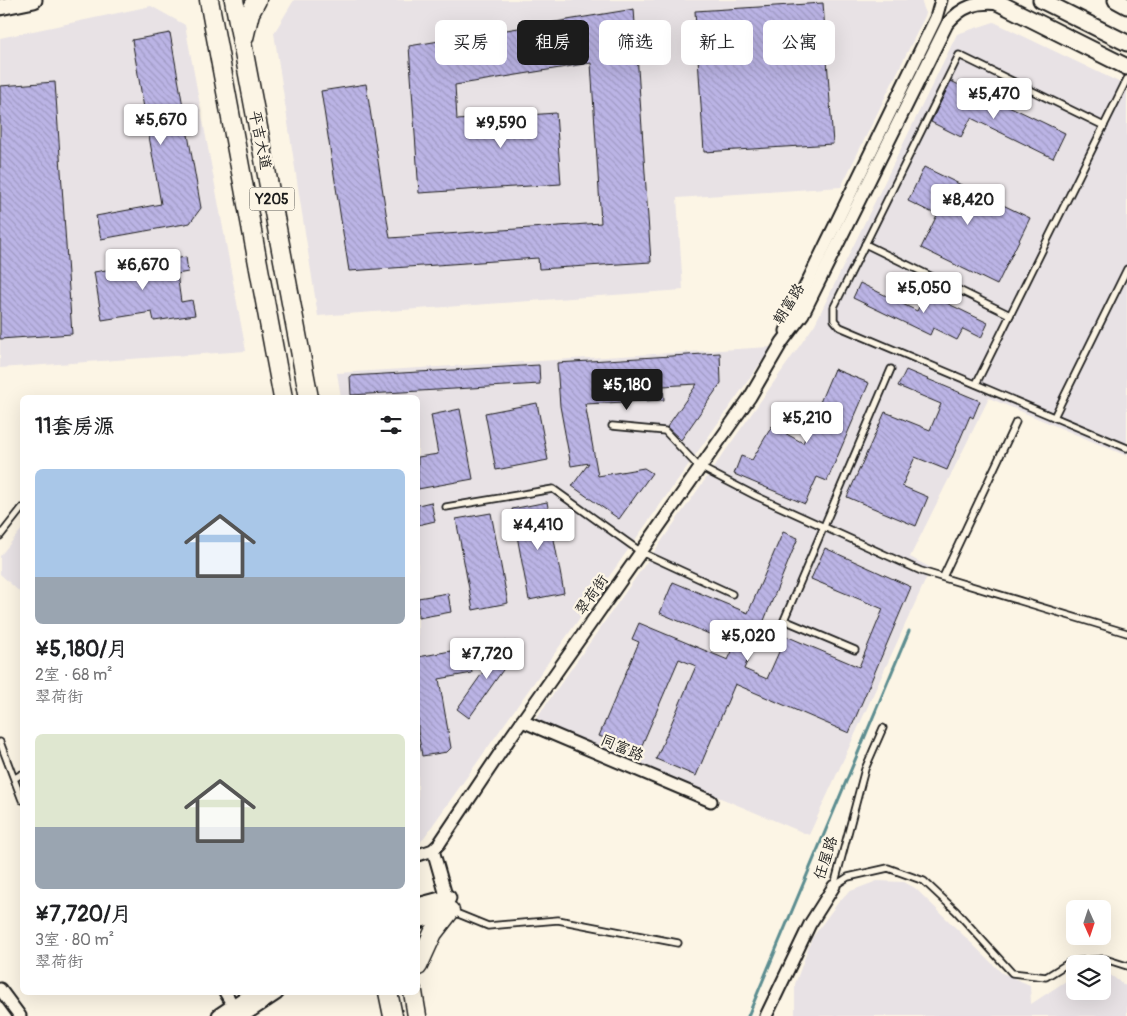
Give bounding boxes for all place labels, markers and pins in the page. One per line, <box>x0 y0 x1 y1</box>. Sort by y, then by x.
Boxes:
pin: ¥5,470 <box>953 78 1035 120</box>
pin: ¥5,670 <box>120 104 202 146</box>
pin: ¥9,590 <box>460 106 542 149</box>
pin: ¥8,420 <box>927 184 1009 226</box>
pin: ¥6,670 <box>102 248 184 291</box>
pin: ¥5,050 <box>883 272 965 314</box>
pin: ¥5,180 <box>586 368 668 411</box>
pin: ¥5,210 <box>766 402 848 444</box>
pin: ¥4,410 <box>497 508 579 551</box>
pin: ¥5,020 <box>707 620 789 662</box>
pin: ¥7,720 <box>446 638 528 680</box>

